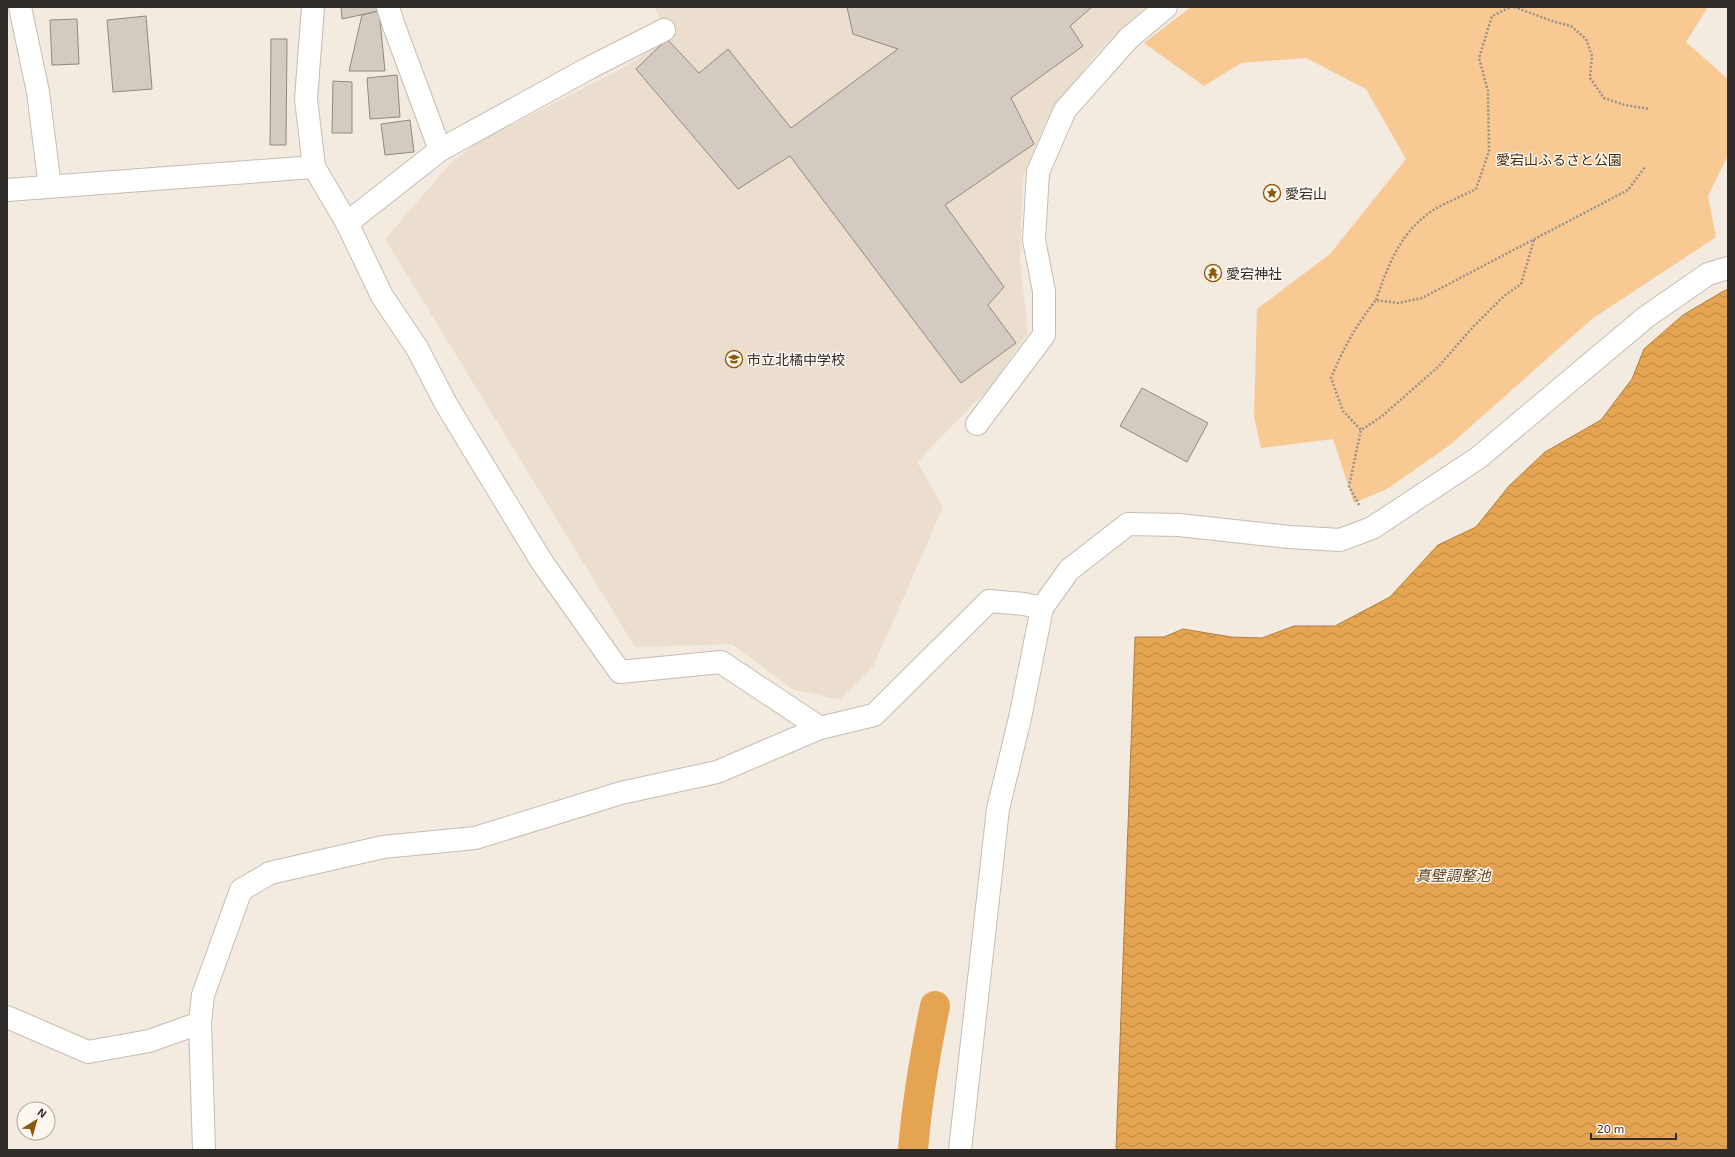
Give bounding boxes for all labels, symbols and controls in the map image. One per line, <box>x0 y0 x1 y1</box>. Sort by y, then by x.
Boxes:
park label: 愛宕山ふるさと公園 <box>1496 151 1622 168</box>
place icon: 愛宕山 <box>1262 183 1282 203</box>
place label: 愛宕山 <box>1285 185 1327 202</box>
temple icon: 愛宕神社 <box>1203 263 1223 283</box>
place label: 愛宕神社 <box>1226 265 1282 282</box>
school or university icon: 市立北橘中学校 <box>724 349 744 369</box>
place label: 市立北橘中学校 <box>747 351 845 368</box>
water label: 真壁調整池 <box>1415 866 1492 884</box>
north arrow <box>16 1101 56 1141</box>
text: N <box>35 1105 49 1120</box>
scale bar <box>1591 1115 1676 1141</box>
text: 20 m <box>1597 1121 1624 1135</box>

